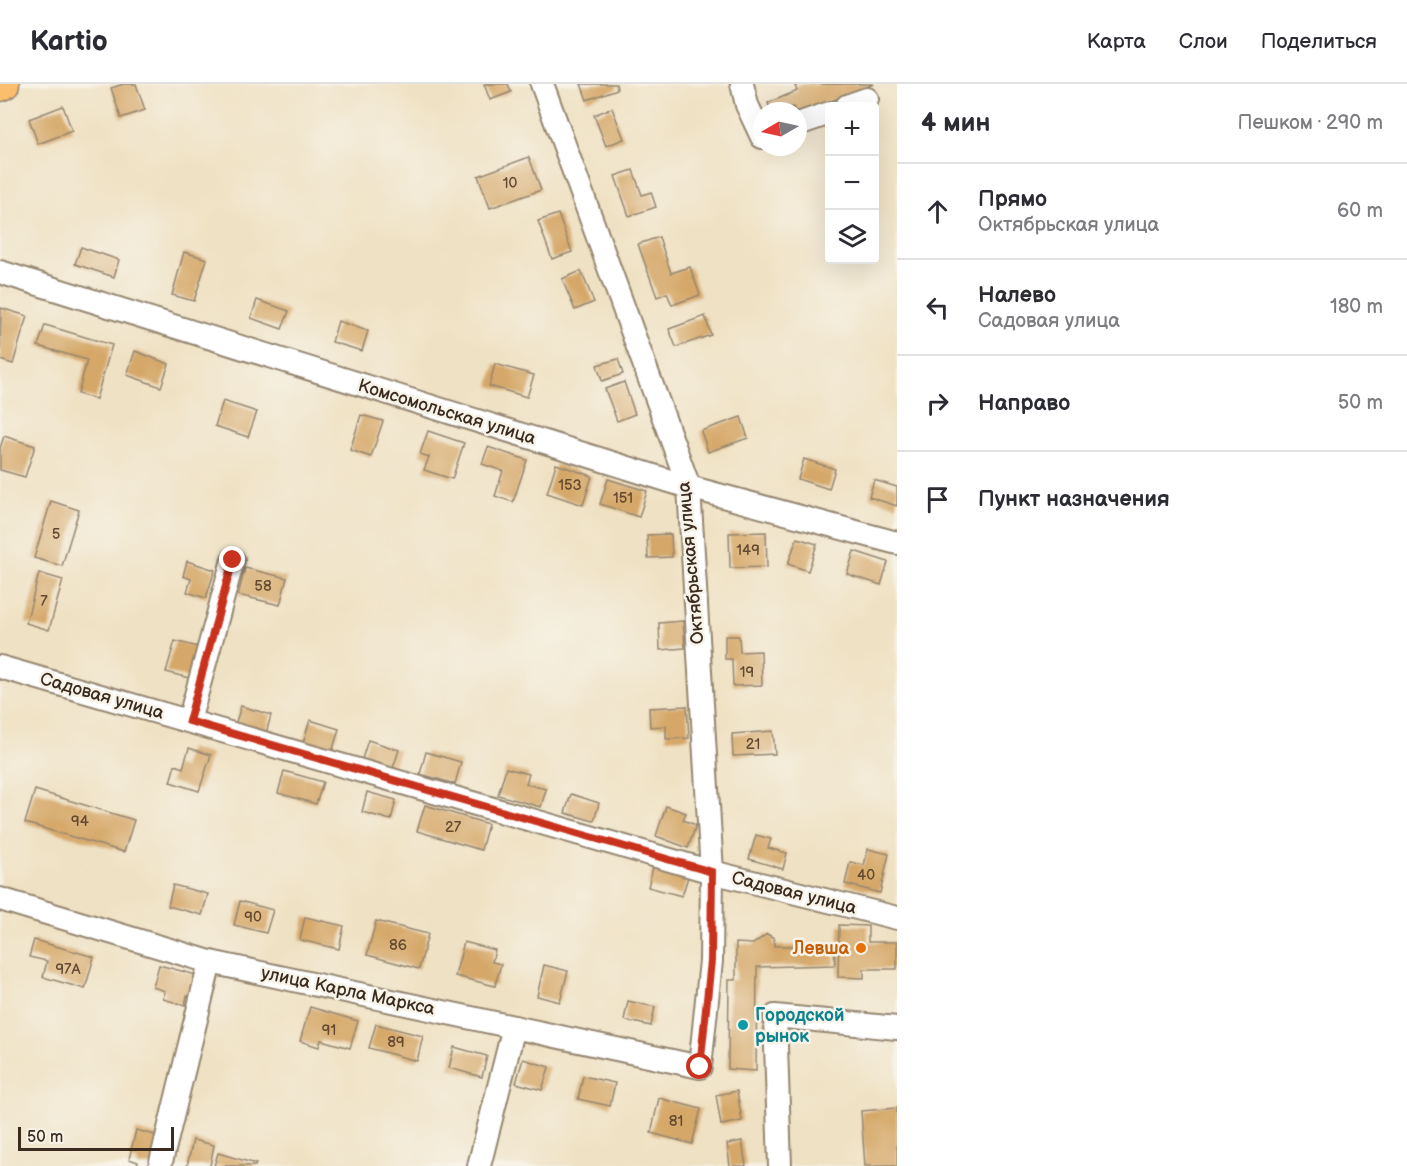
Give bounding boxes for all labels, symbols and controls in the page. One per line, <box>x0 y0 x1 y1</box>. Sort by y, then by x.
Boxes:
text: Kartio <box>30 25 108 58</box>
text: Карта <box>1087 29 1146 54</box>
text: Слои <box>1179 29 1228 54</box>
text: Поделиться <box>1261 29 1377 54</box>
north arrow <box>753 102 807 156</box>
map controls <box>825 102 879 264</box>
button: + <box>825 102 879 156</box>
text: 4 мин <box>921 108 990 139</box>
text: Пешком · 290 m <box>1237 111 1383 135</box>
button: − <box>825 156 879 210</box>
house number: 10 <box>503 174 517 193</box>
text: Прямо <box>978 186 1047 213</box>
icon: ahead <box>921 195 954 228</box>
text: 60 m <box>1337 199 1383 223</box>
button: layers <box>825 210 879 264</box>
text: Октябрьская улица <box>978 213 1159 237</box>
text: Налево <box>978 282 1056 309</box>
icon: left <box>921 291 954 324</box>
text: 180 m <box>1330 295 1383 319</box>
text: Садовая улица <box>978 309 1120 333</box>
street label: Комсомольская улица <box>356 375 539 449</box>
icon: right <box>921 387 954 420</box>
text: Направо <box>978 390 1070 417</box>
text: 50 m <box>1338 391 1383 415</box>
house number: 153 <box>558 476 582 495</box>
street label: Октябрьская улица <box>673 480 709 645</box>
icon: arrive <box>921 483 954 516</box>
text: Пункт назначения <box>978 486 1170 513</box>
house number: 151 <box>613 489 633 508</box>
house number: 5 <box>52 525 60 544</box>
house number: 149 <box>736 541 760 560</box>
route end <box>219 546 245 572</box>
house number: 58 <box>254 577 272 596</box>
house number: 7 <box>40 592 48 611</box>
house number: 19 <box>740 663 754 682</box>
street label: Садовая улица <box>38 668 167 724</box>
house number: 21 <box>746 735 760 754</box>
house number: 94 <box>71 812 89 831</box>
house number: 27 <box>445 818 462 837</box>
house number: 40 <box>857 866 875 885</box>
street label: Садовая улица <box>729 867 859 919</box>
house number: 90 <box>244 908 262 927</box>
house number: 86 <box>389 936 407 955</box>
place label: Левша <box>792 938 850 959</box>
marker: Левша <box>854 941 868 955</box>
house number: 97А <box>55 960 81 979</box>
street label: улица Карла Маркса <box>259 962 437 1020</box>
place label: Городской рынок <box>755 1005 844 1047</box>
marker: Городской рынок <box>736 1018 750 1032</box>
house number: 91 <box>322 1021 336 1040</box>
house number: 89 <box>387 1033 405 1052</box>
route start <box>686 1053 712 1079</box>
house number: 81 <box>669 1112 683 1131</box>
scale bar <box>18 1124 174 1152</box>
text: 50 m <box>27 1128 63 1147</box>

